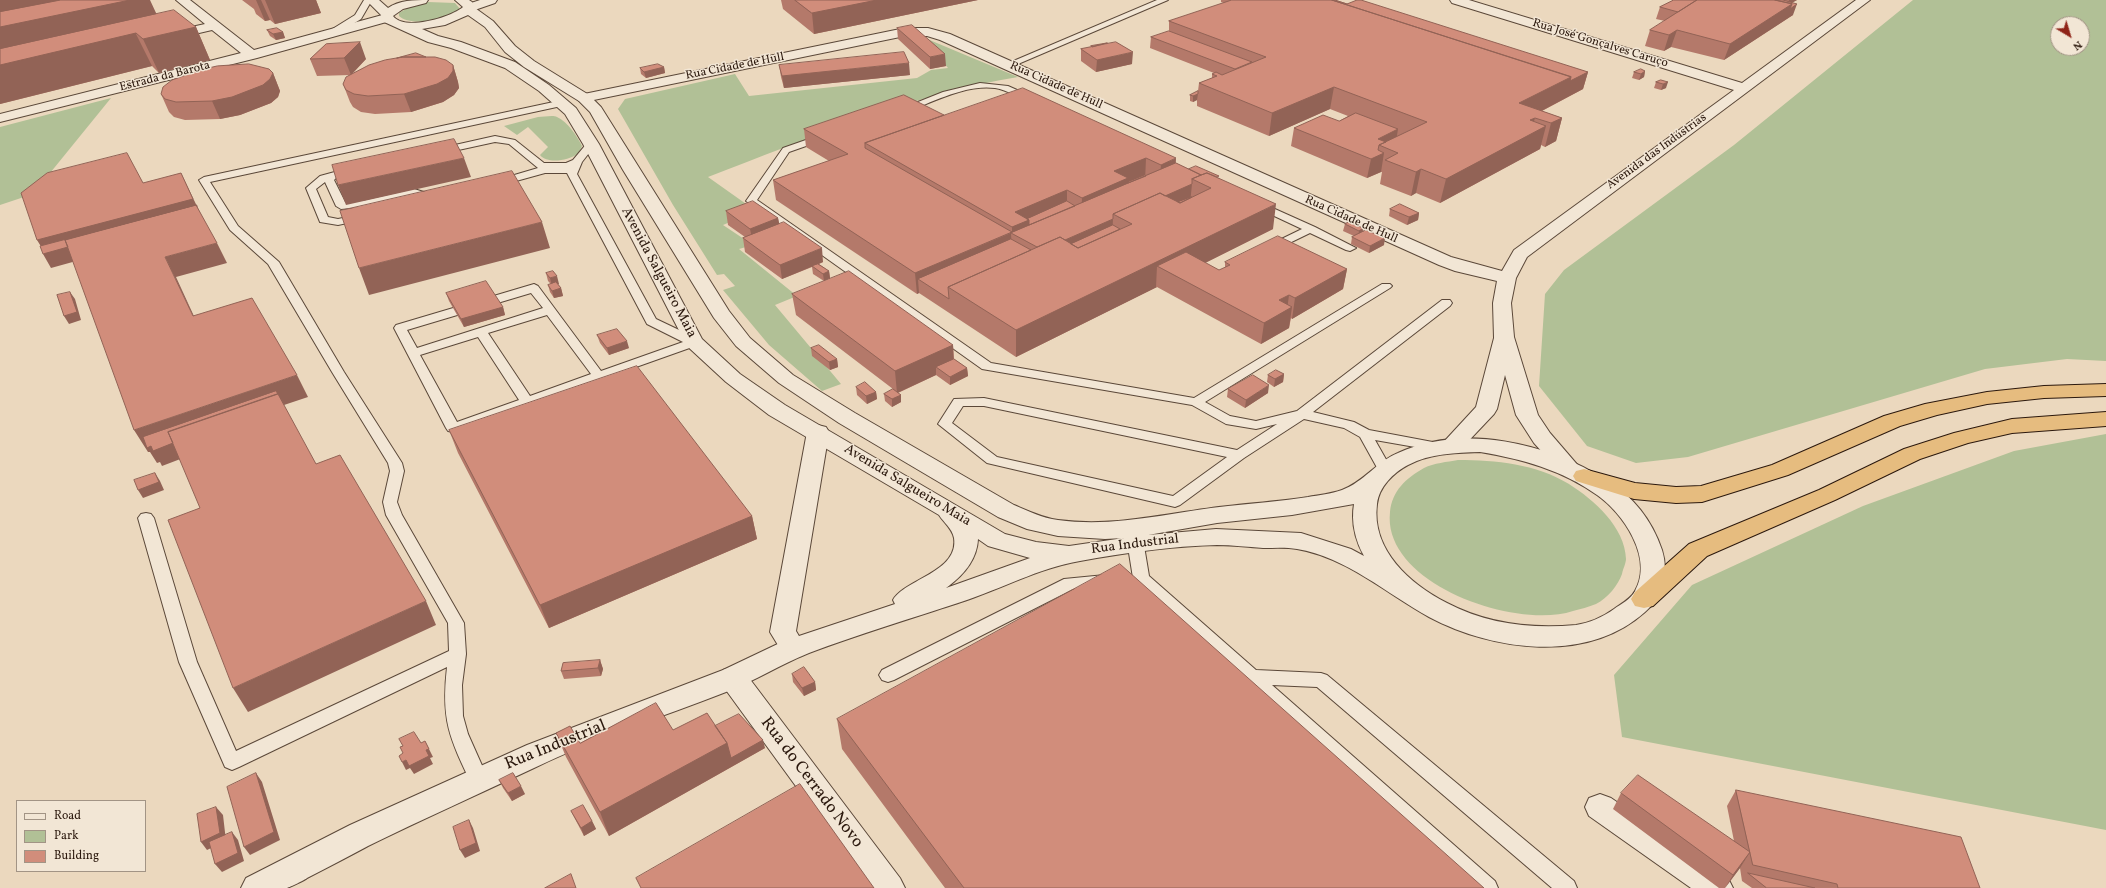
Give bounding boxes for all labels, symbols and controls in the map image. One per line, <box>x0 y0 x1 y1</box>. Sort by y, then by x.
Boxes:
north arrow <box>2050 16 2090 56</box>
street label: Rua José Gonçalves Caruço <box>1530 17 1670 71</box>
text: N <box>2069 37 2085 53</box>
street label: Rua Cidade de Hull <box>684 50 786 84</box>
street label: Estrada da Barota <box>118 59 212 95</box>
street label: Rua Cidade de Hull <box>1007 59 1105 113</box>
street label: Avenida das Indústrias <box>1604 111 1710 193</box>
street label: Rua Cidade de Hull <box>1302 193 1400 247</box>
street label: Avenida Salgueiro Maia <box>616 205 700 341</box>
street label: Avenida Salgueiro Maia <box>840 441 974 531</box>
street label: Rua Industrial <box>1090 531 1180 559</box>
street label: Rua do Cerrado Novo <box>755 714 867 852</box>
street label: Rua Industrial <box>502 716 610 776</box>
legend <box>16 800 146 872</box>
text: Road <box>54 808 81 824</box>
text: Park <box>54 828 79 844</box>
text: Building <box>54 848 99 864</box>

